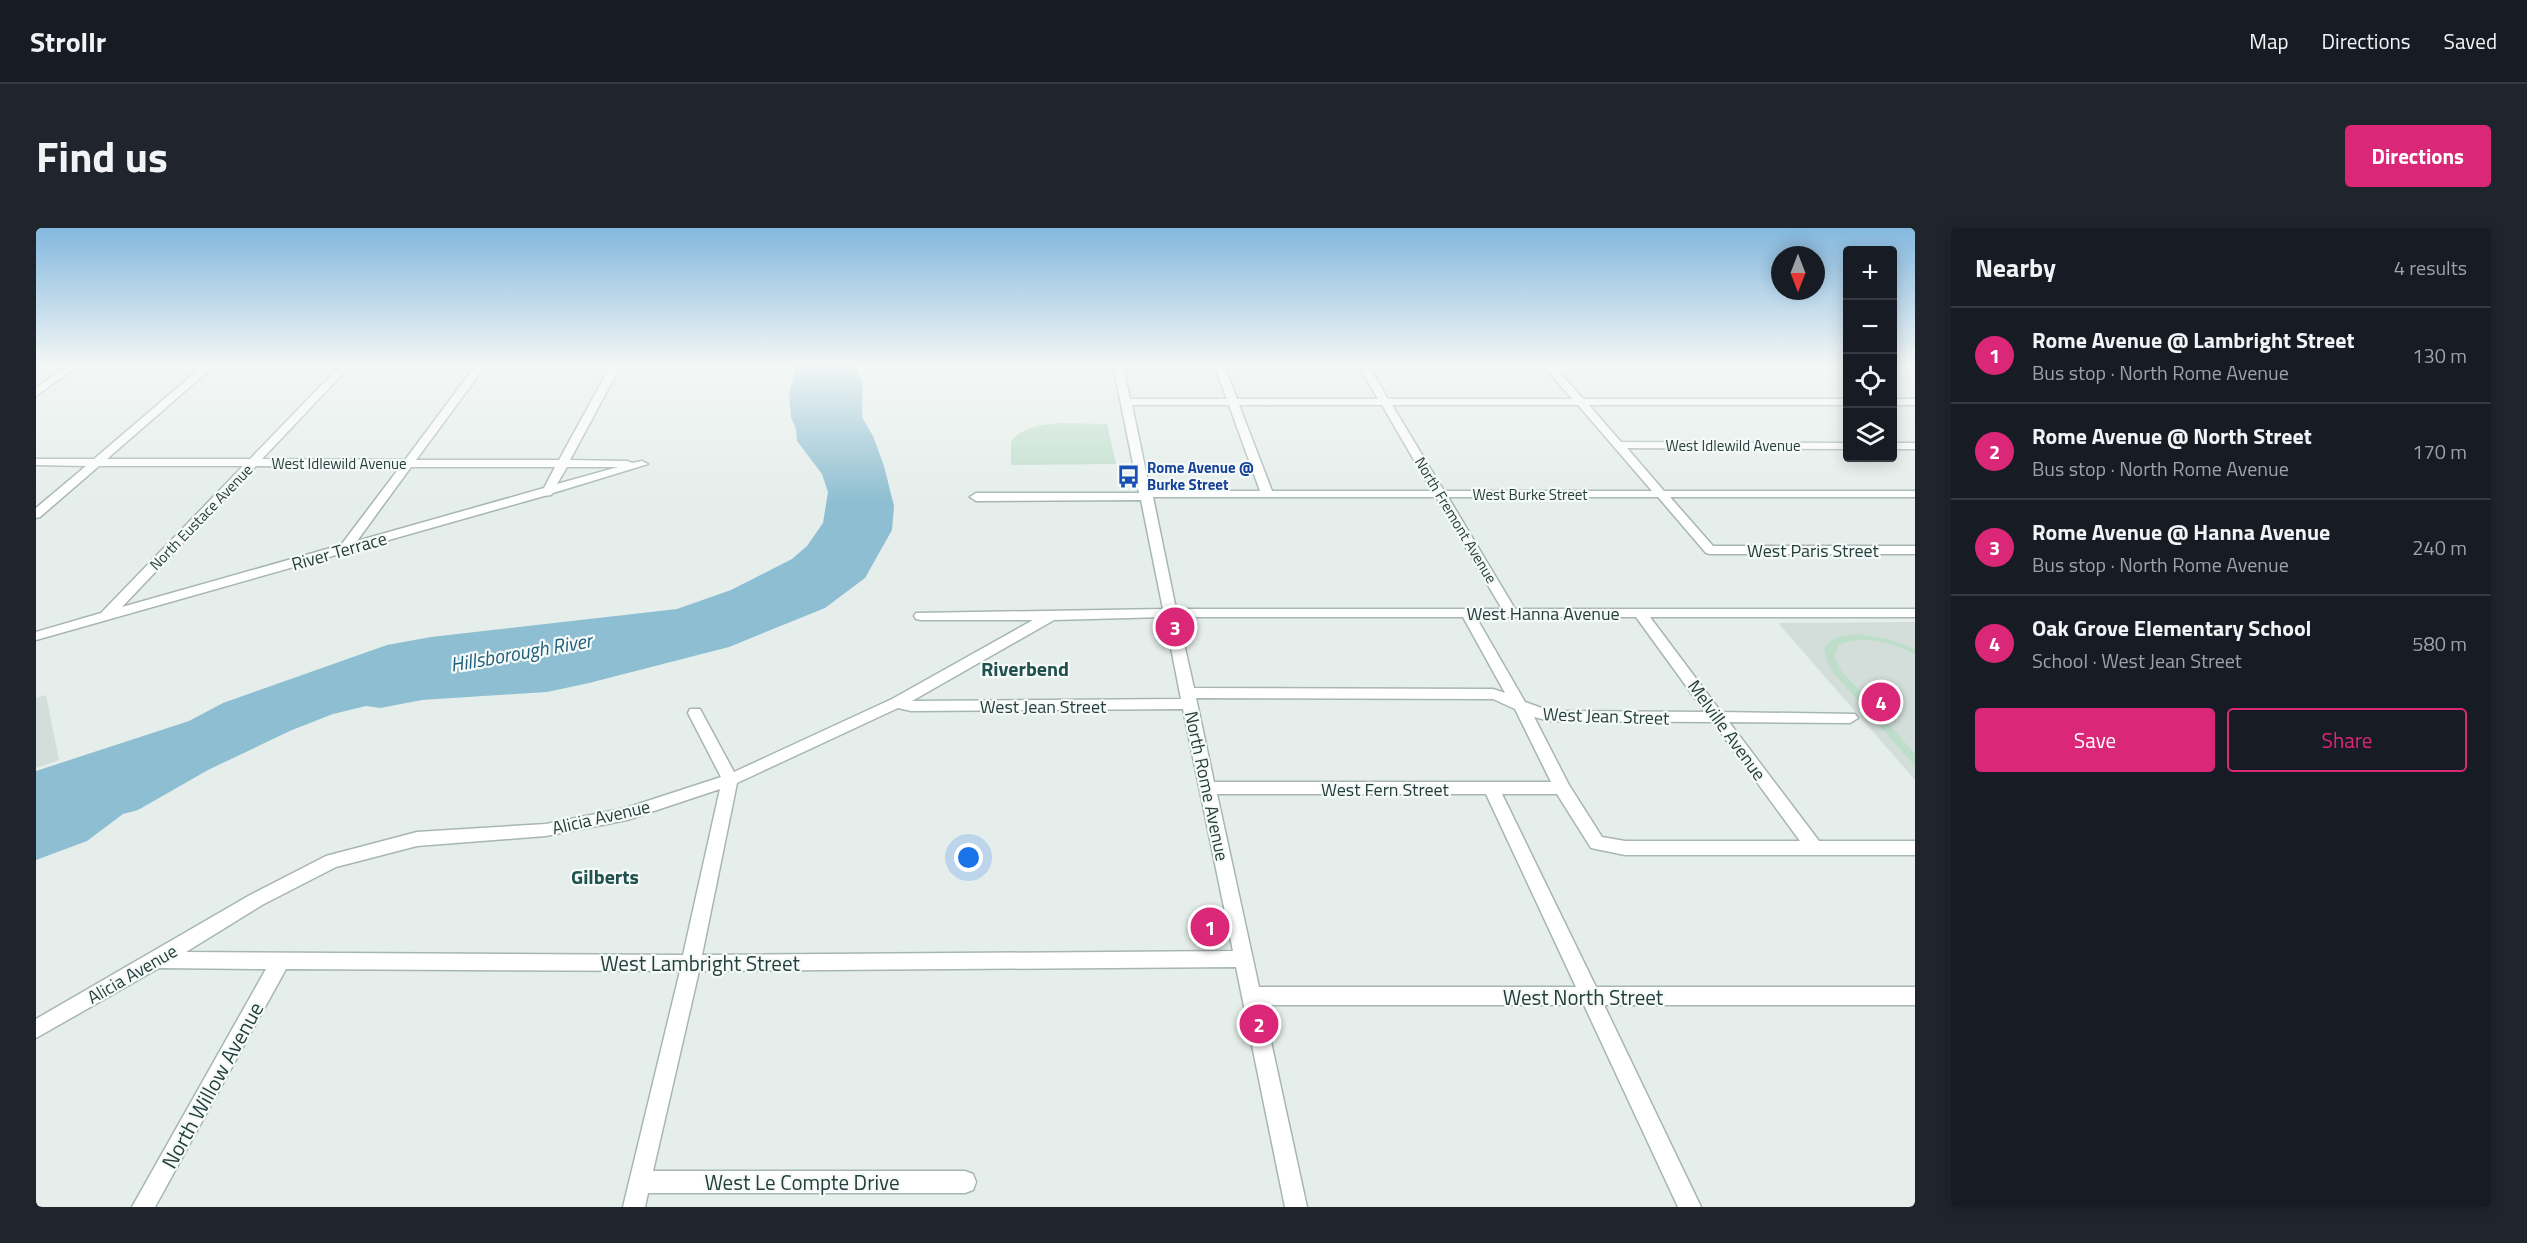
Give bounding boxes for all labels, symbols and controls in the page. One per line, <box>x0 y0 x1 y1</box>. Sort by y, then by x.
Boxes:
text: Strollr <box>30 20 106 63</box>
text: Map <box>2249 25 2289 57</box>
text: Directions <box>2322 25 2411 57</box>
text: Saved <box>2444 25 2497 57</box>
text: Find us <box>36 124 168 188</box>
button: Directions <box>2345 125 2491 187</box>
north arrow <box>1771 246 1825 300</box>
map controls <box>1843 246 1897 462</box>
button: + <box>1843 246 1897 300</box>
text: Nearby <box>1975 248 2056 287</box>
text: 4 results <box>2394 252 2467 283</box>
button: − <box>1843 300 1897 354</box>
text: Rome Avenue @ Lambright Street <box>2032 323 2354 357</box>
text: 1 <box>1989 340 2000 371</box>
text: 130 m <box>2412 340 2467 371</box>
button: locate <box>1843 354 1897 408</box>
text: Bus stop · North Rome Avenue <box>2032 357 2289 388</box>
button: layers <box>1843 408 1897 462</box>
text: Rome Avenue @ North Street <box>2032 419 2312 453</box>
street label: West Idlewild Avenue <box>1666 434 1800 457</box>
text: 2 <box>1989 436 2000 467</box>
text: 170 m <box>2412 436 2467 467</box>
street label: West Idlewild Avenue <box>272 452 406 475</box>
street label: North Fremont Avenue <box>1409 452 1503 588</box>
text: Bus stop · North Rome Avenue <box>2032 453 2289 484</box>
place label: Rome Avenue @ Burke Street <box>1147 456 1254 496</box>
street label: North Eustace Avenue <box>144 459 258 575</box>
bus stop icon: Rome Avenue @ Burke Street <box>1116 463 1142 489</box>
street label: West Burke Street <box>1472 483 1588 506</box>
text: Rome Avenue @ Hanna Avenue <box>2032 515 2330 549</box>
street label: River Terrace <box>288 525 390 577</box>
text: 3 <box>1989 532 2000 563</box>
text: 240 m <box>2412 532 2467 563</box>
street label: West Paris Street <box>1747 537 1880 564</box>
text: Bus stop · North Rome Avenue <box>2032 549 2289 580</box>
street label: West Hanna Avenue <box>1466 600 1620 627</box>
pin: 3 <box>1156 604 1194 650</box>
text: Oak Grove Elementary School <box>2032 611 2312 645</box>
water label: Hillsborough River <box>448 624 597 680</box>
text: 4 <box>1989 628 2000 659</box>
text: 580 m <box>2412 628 2467 659</box>
text: School · West Jean Street <box>2032 645 2242 676</box>
district label: Riverbend <box>981 653 1069 684</box>
street label: Melville Avenue <box>1681 674 1773 786</box>
pin: 4 <box>1862 680 1900 724</box>
street label: West Jean Street <box>980 693 1107 720</box>
street label: West Jean Street <box>1542 700 1670 732</box>
button: Save <box>1975 708 2215 772</box>
button: Share <box>2227 708 2467 772</box>
street label: North Rome Avenue <box>1178 709 1236 863</box>
street label: West Fern Street <box>1321 776 1450 803</box>
street label: Alicia Avenue <box>549 793 653 841</box>
your location <box>954 843 983 872</box>
district label: Gilberts <box>571 861 639 892</box>
pin: 1 <box>1190 904 1230 950</box>
street label: Alicia Avenue <box>82 937 182 1011</box>
street label: West Lambright Street <box>600 947 800 979</box>
street label: West North Street <box>1503 981 1664 1013</box>
street label: North Willow Avenue <box>153 996 271 1174</box>
pin: 2 <box>1240 1002 1278 1046</box>
street label: West Le Compte Drive <box>704 1166 900 1198</box>

